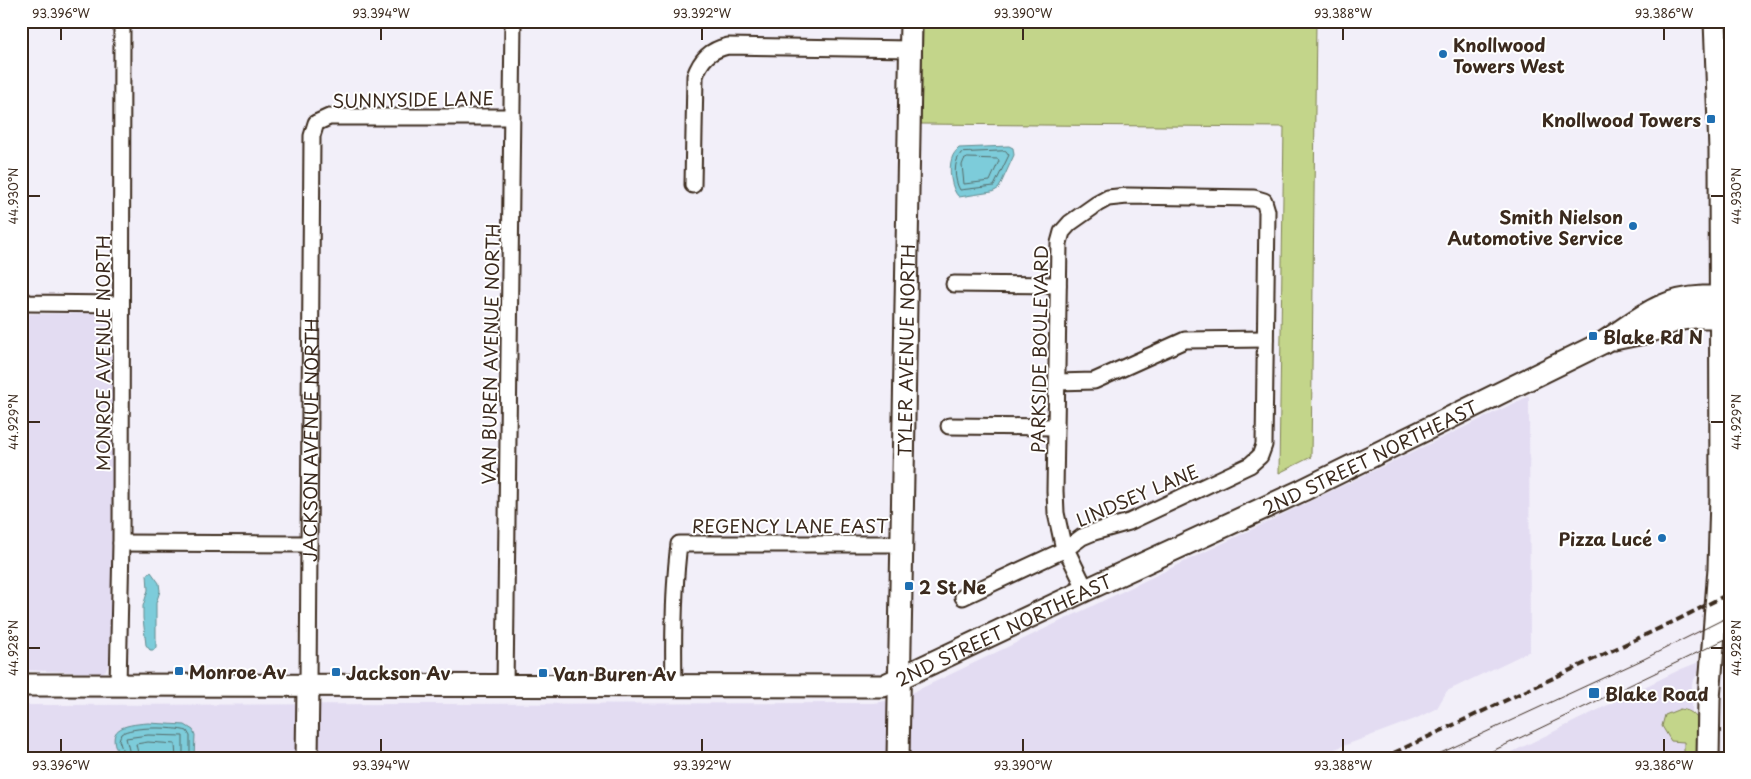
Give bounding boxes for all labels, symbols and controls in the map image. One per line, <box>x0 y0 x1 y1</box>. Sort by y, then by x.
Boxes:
text: 93.396°W <box>32 4 91 22</box>
text: 93.394°W <box>352 4 411 22</box>
text: 93.392°W <box>673 4 732 22</box>
text: 93.390°W <box>994 4 1053 22</box>
text: 93.388°W <box>1314 4 1373 22</box>
text: 93.386°W <box>1635 4 1694 22</box>
place label: Knollwood Towers West <box>1453 31 1565 79</box>
marker: Knollwood Towers West <box>1437 48 1449 60</box>
street label: SUNNYSIDE LANE <box>332 84 494 114</box>
place label: Knollwood Towers <box>1542 106 1701 133</box>
marker: Knollwood Towers <box>1705 113 1717 125</box>
text: 44.930°N <box>4 168 22 224</box>
text: 44.930°N <box>1727 168 1745 224</box>
place label: Smith Nielson Automotive Service <box>1447 203 1623 251</box>
marker: Smith Nielson Automotive Service <box>1627 220 1639 232</box>
street label: VAN BUREN AVENUE NORTH <box>474 223 506 485</box>
street label: MONROE AVENUE NORTH <box>89 235 116 471</box>
street label: TYLER AVENUE NORTH <box>890 244 921 457</box>
street label: PARKSIDE BOULEVARD <box>1024 245 1054 453</box>
street label: JACKSON AVENUE NORTH <box>295 318 324 562</box>
place label: Blake Rd N <box>1603 323 1703 350</box>
marker: Blake Rd N <box>1587 330 1599 342</box>
street label: 2ND STREET NORTHEAST <box>1258 392 1483 521</box>
text: 44.929°N <box>4 394 22 450</box>
text: 44.929°N <box>1727 394 1745 450</box>
street label: LINDSEY LANE <box>1071 457 1203 533</box>
street label: REGENCY LANE EAST <box>692 512 889 539</box>
place label: Pizza Lucé <box>1558 525 1652 552</box>
marker: Pizza Lucé <box>1656 532 1668 544</box>
street label: 2ND STREET NORTHEAST <box>890 566 1117 692</box>
place label: 2 St Ne <box>919 573 986 600</box>
marker: 2 St Ne <box>903 580 915 592</box>
text: 44.928°N <box>4 620 22 676</box>
text: 44.928°N <box>1727 620 1745 676</box>
place label: Monroe Av <box>189 658 286 685</box>
place label: Jackson Av <box>346 659 450 686</box>
place label: Van Buren Av <box>553 660 677 687</box>
marker: Monroe Av <box>173 665 185 677</box>
marker: Jackson Av <box>330 666 342 678</box>
marker: Van Buren Av <box>537 667 549 679</box>
place label: Blake Road <box>1605 680 1709 707</box>
marker: Blake Road <box>1587 686 1601 700</box>
text: 93.396°W <box>32 756 91 774</box>
text: 93.394°W <box>352 756 411 774</box>
text: 93.392°W <box>673 756 732 774</box>
text: 93.390°W <box>994 756 1053 774</box>
text: 93.388°W <box>1314 756 1373 774</box>
text: 93.386°W <box>1635 756 1694 774</box>

